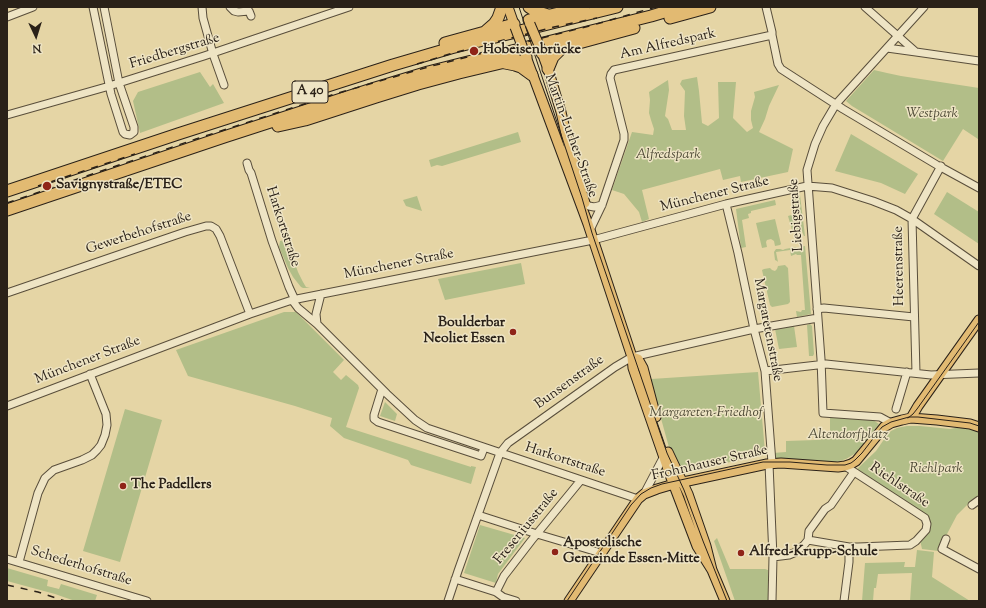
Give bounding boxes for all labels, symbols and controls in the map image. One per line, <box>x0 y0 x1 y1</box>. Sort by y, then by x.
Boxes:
north arrow <box>16 16 56 56</box>
street label: Am Alfredspark <box>618 26 718 64</box>
street label: Friedbergstraße <box>128 30 222 74</box>
text: N <box>32 40 42 56</box>
place label: Hobeisenbrücke <box>483 43 581 59</box>
marker: Hobeisenbrücke <box>468 45 480 57</box>
street label: Martin-Luther-Straße <box>540 72 600 200</box>
road number: A 40 <box>292 81 328 103</box>
park label: Westpark <box>906 107 958 123</box>
park label: Alfredspark <box>636 148 700 164</box>
street label: Münchener Straße <box>659 173 771 217</box>
place label: Savignystraße/ETEC <box>56 178 183 194</box>
street label: Liebigstraße <box>786 178 808 252</box>
marker: Savignystraße/ETEC <box>41 180 53 192</box>
street label: Harkortstraße <box>261 185 303 269</box>
street label: Gewerbehofstraße <box>84 209 194 259</box>
street label: Heerenstraße <box>891 226 909 306</box>
street label: Münchener Straße <box>343 246 455 284</box>
street label: Margaretenstraße <box>749 277 785 383</box>
place label: Boulderbar Neoliet Essen <box>424 316 505 348</box>
marker: Boulderbar Neoliet Essen <box>508 327 518 337</box>
street label: Münchener Straße <box>33 333 143 389</box>
street label: Bunsenstraße <box>532 352 608 414</box>
park label: Margareten-Friedhof <box>649 406 763 422</box>
park label: Altendorfplatz <box>808 428 888 444</box>
street label: Harkortstraße <box>523 440 607 482</box>
street label: Frohnhauser Straße <box>650 442 770 486</box>
street label: Riehlstraße <box>866 460 932 512</box>
park label: Riehlpark <box>909 462 963 478</box>
place label: The Padellers <box>131 478 212 494</box>
marker: The Padellers <box>118 481 128 491</box>
street label: Freseniusstraße <box>491 486 563 568</box>
place label: Apostolische Gemeinde Essen-Mitte <box>563 536 700 568</box>
street label: Schederhofstraße <box>28 544 134 590</box>
place label: Alfred-Krupp-Schule <box>749 545 878 561</box>
marker: Apostolische Gemeinde Essen-Mitte <box>550 547 560 557</box>
marker: Alfred-Krupp-Schule <box>736 548 746 558</box>

